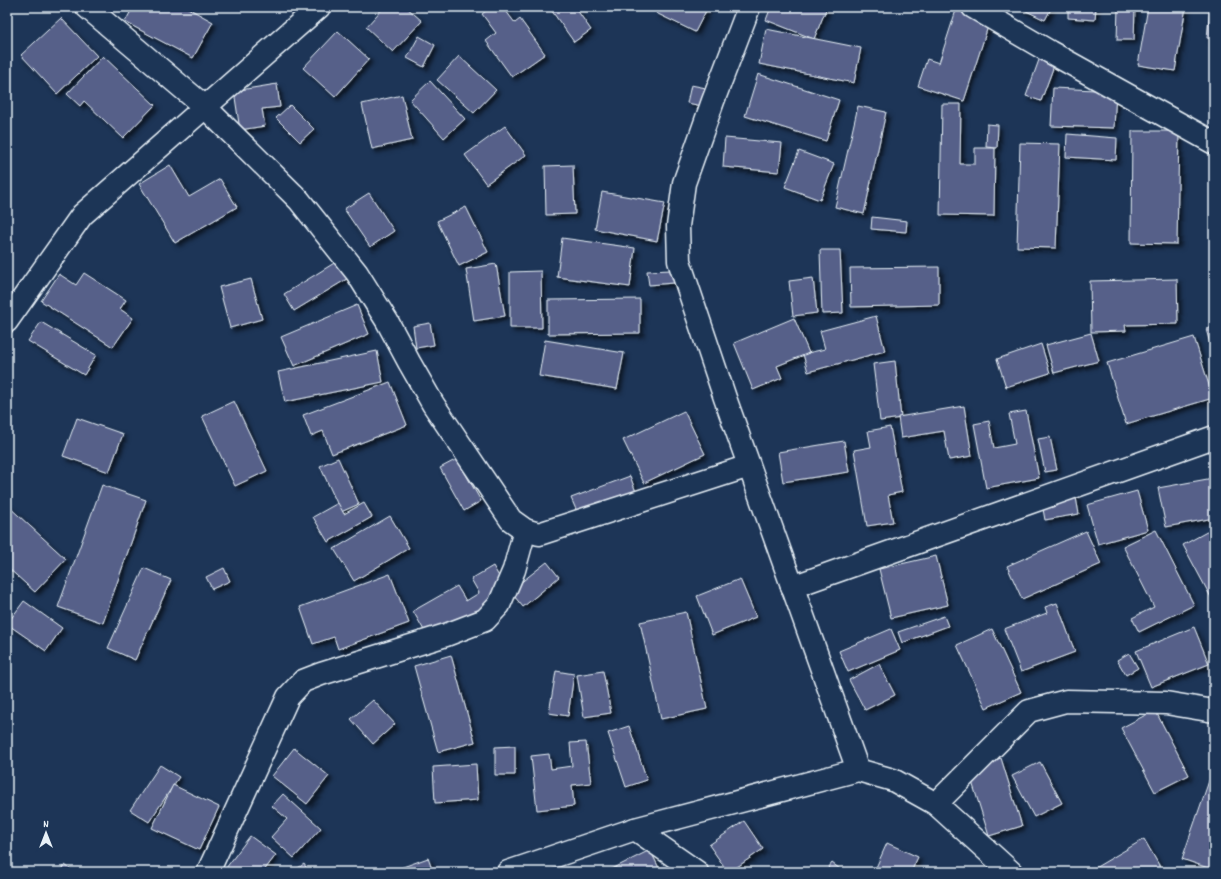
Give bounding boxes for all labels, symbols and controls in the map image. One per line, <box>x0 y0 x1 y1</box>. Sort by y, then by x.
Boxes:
north arrow <box>26 813 66 853</box>
text: N <box>43 817 49 833</box>

